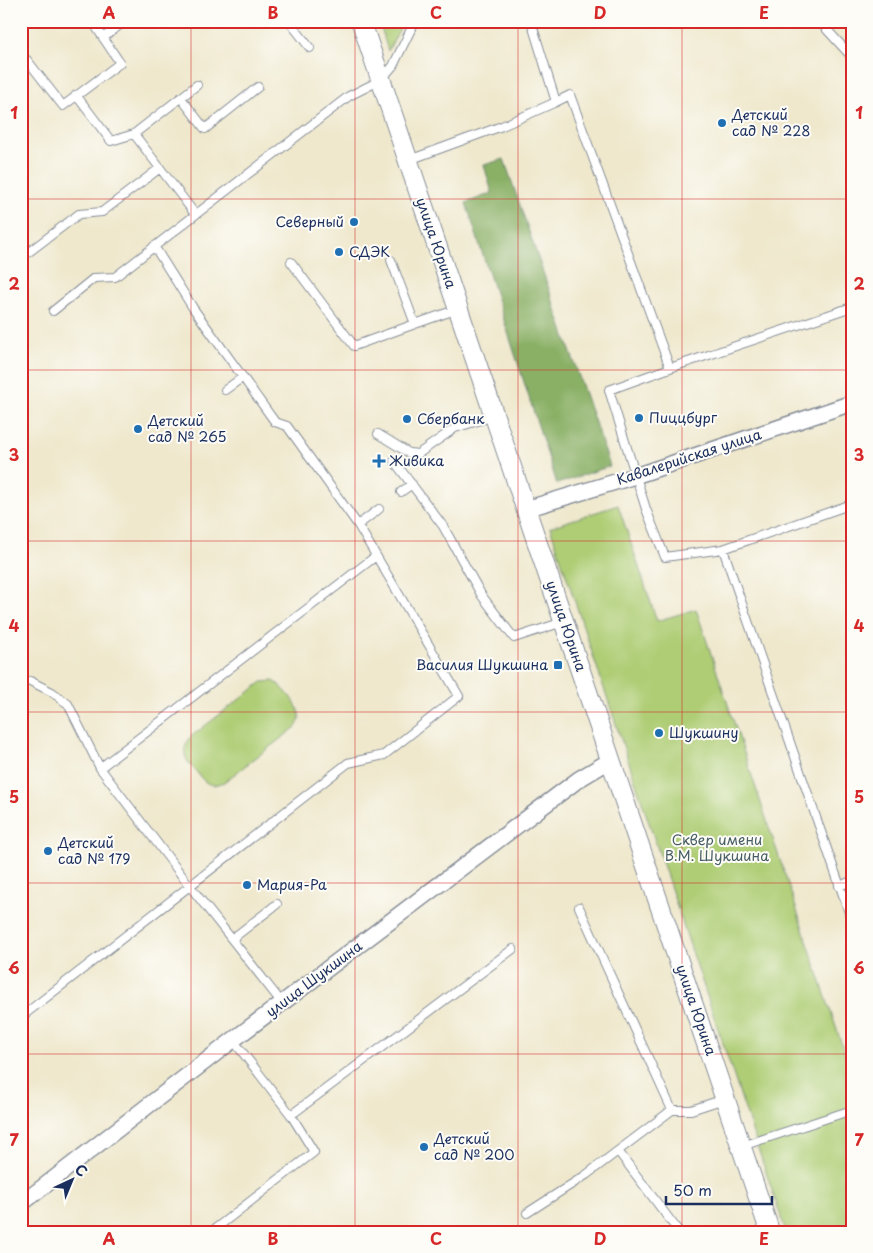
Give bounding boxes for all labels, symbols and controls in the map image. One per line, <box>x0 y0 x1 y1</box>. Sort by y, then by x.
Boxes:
text: A <box>103 0 116 24</box>
text: B <box>268 0 279 24</box>
text: C <box>430 0 442 24</box>
text: D <box>594 0 606 24</box>
text: E <box>759 0 769 24</box>
text: 1 <box>10 100 18 124</box>
text: 1 <box>855 100 863 124</box>
place label: Детский сад № 228 <box>731 104 811 141</box>
marker: Детский сад № 228 <box>716 117 728 129</box>
street label: улица Юрина <box>411 194 462 291</box>
place label: Северный <box>275 211 344 232</box>
marker: Северный <box>348 216 360 228</box>
place label: СДЭК <box>349 241 390 262</box>
marker: СДЭК <box>333 246 345 258</box>
text: 2 <box>8 271 20 295</box>
text: 2 <box>853 271 865 295</box>
place label: Пиццбург <box>649 407 718 428</box>
place label: Сбербанк <box>417 408 485 429</box>
place label: Детский сад № 265 <box>147 410 226 447</box>
marker: Пиццбург <box>633 412 645 424</box>
marker: Сбербанк <box>401 413 413 425</box>
marker: Детский сад № 265 <box>132 423 144 435</box>
street label: Кавалерийская улица <box>614 423 764 490</box>
text: 3 <box>9 442 19 466</box>
text: 3 <box>854 442 864 466</box>
place label: Живика <box>389 450 444 471</box>
marker: Живика <box>373 455 385 467</box>
street label: улица Юрина <box>541 577 592 674</box>
text: 4 <box>9 613 20 637</box>
text: 4 <box>854 613 865 637</box>
place label: Василия Шукшина <box>416 654 548 675</box>
marker: Василия Шукшина <box>552 659 564 671</box>
place label: Шукшину <box>669 722 739 743</box>
marker: Шукшину <box>653 727 665 739</box>
text: 5 <box>9 784 19 808</box>
text: 5 <box>854 784 864 808</box>
park label: Сквер имени В.М. Шукшина <box>665 829 769 866</box>
place label: Детский сад № 179 <box>57 832 130 869</box>
marker: Детский сад № 179 <box>42 845 54 857</box>
place label: Мария-Ра <box>257 874 327 895</box>
marker: Мария-Ра <box>241 879 253 891</box>
street label: улица Шукшина <box>261 935 366 1022</box>
text: 6 <box>8 955 20 979</box>
text: 6 <box>853 955 865 979</box>
street label: улица Юрина <box>671 961 722 1058</box>
text: 7 <box>9 1127 19 1151</box>
text: 7 <box>854 1127 864 1151</box>
place label: Детский сад № 200 <box>433 1128 515 1165</box>
marker: Детский сад № 200 <box>418 1141 430 1153</box>
north arrow <box>48 1156 98 1206</box>
text: С <box>70 1159 92 1181</box>
scale bar <box>666 1173 772 1205</box>
text: 50 m <box>673 1178 712 1201</box>
text: A <box>103 1226 116 1250</box>
text: B <box>268 1226 279 1250</box>
text: C <box>430 1226 442 1250</box>
text: D <box>594 1226 606 1250</box>
text: E <box>759 1226 769 1250</box>

